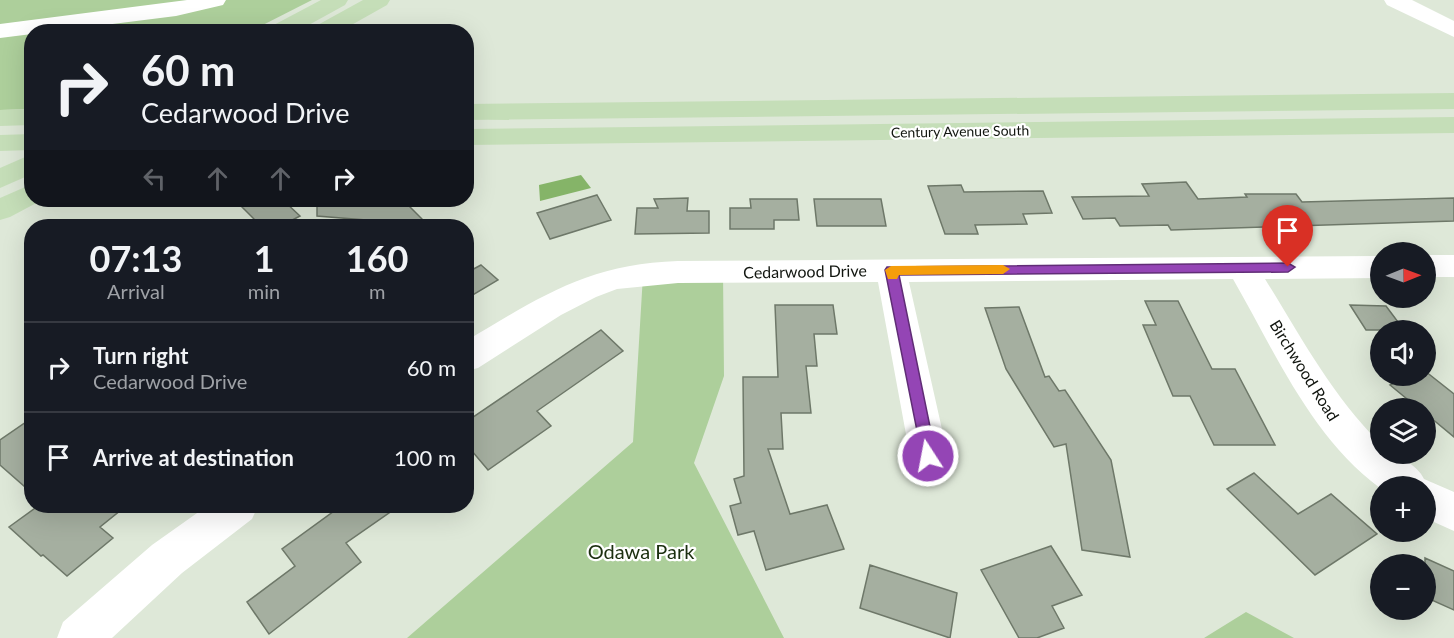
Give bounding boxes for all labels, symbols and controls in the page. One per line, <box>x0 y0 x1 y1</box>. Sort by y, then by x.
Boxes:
text: 60 m <box>141 45 235 95</box>
icon: right <box>42 48 120 126</box>
text: Cedarwood Drive <box>141 96 349 129</box>
street label: Century Avenue South <box>891 121 1029 141</box>
icon: left <box>138 162 171 195</box>
icon: ahead <box>201 162 234 195</box>
icon: ahead <box>264 162 297 195</box>
icon: right <box>327 162 360 195</box>
pin <box>1262 205 1313 267</box>
icon: arrive <box>1271 214 1304 247</box>
text: 07:13 <box>90 236 182 280</box>
text: 1 <box>254 236 275 280</box>
text: 160 <box>346 236 408 280</box>
north arrow <box>1370 242 1436 308</box>
map controls <box>1370 242 1436 620</box>
street label: Cedarwood Drive <box>743 260 867 282</box>
text: Arrival <box>107 279 165 303</box>
text: min <box>248 279 280 303</box>
text: m <box>369 279 385 303</box>
street label: Birchwood Road <box>1266 316 1344 424</box>
button: sound <box>1370 320 1436 386</box>
text: Turn right <box>93 342 188 369</box>
icon: right <box>42 351 75 384</box>
text: 60 m <box>407 354 456 381</box>
text: Cedarwood Drive <box>93 369 247 393</box>
button: layers <box>1370 398 1436 464</box>
position arrow <box>896 424 960 488</box>
icon: arrive <box>42 441 75 474</box>
text: Arrive at destination <box>93 444 294 471</box>
text: 100 m <box>394 444 456 471</box>
button: + <box>1370 476 1436 542</box>
park label: Odawa Park <box>588 539 695 563</box>
button: − <box>1370 554 1436 620</box>

